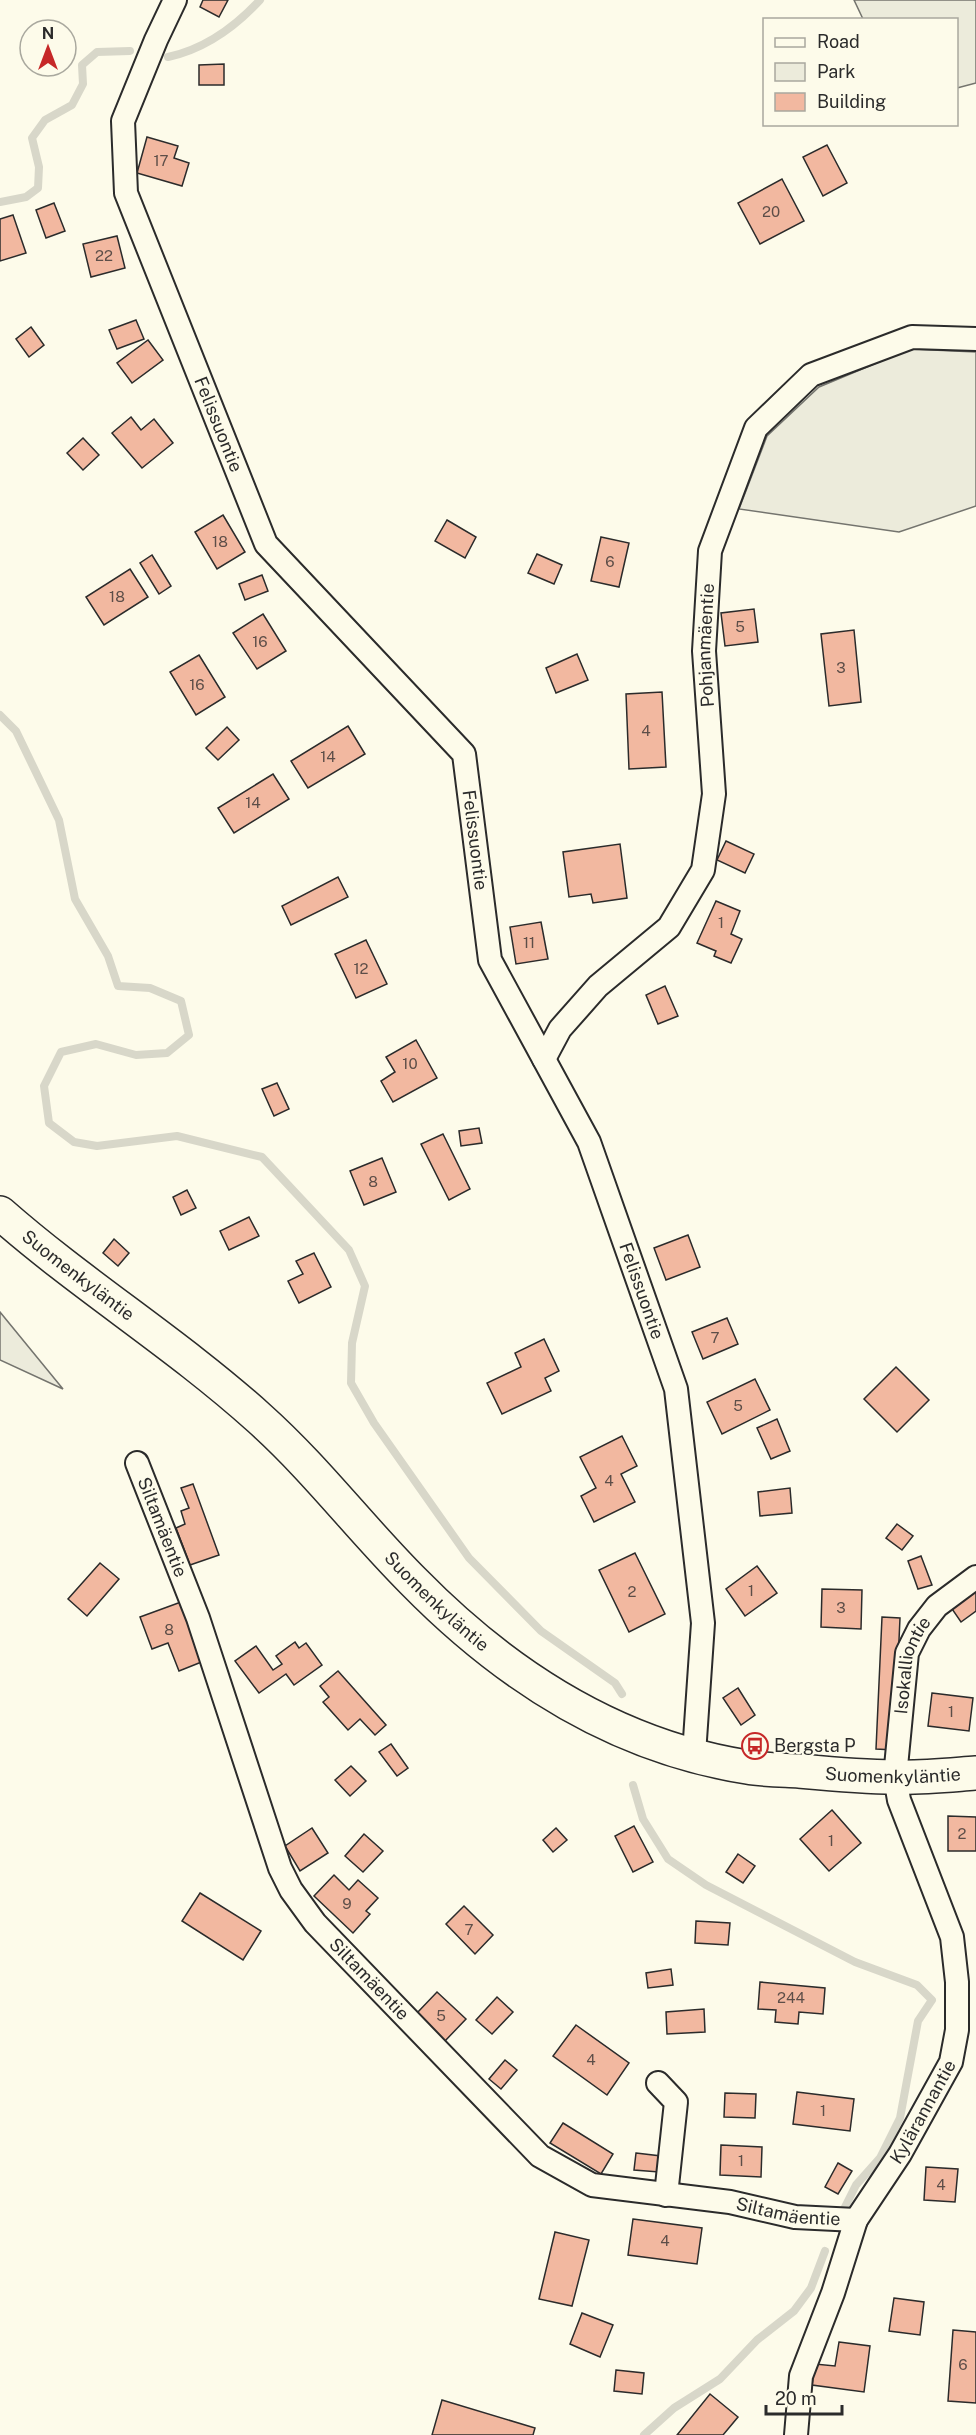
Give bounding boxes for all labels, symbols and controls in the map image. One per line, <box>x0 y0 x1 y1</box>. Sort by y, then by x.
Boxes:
north arrow <box>18 18 78 78</box>
legend <box>763 18 958 126</box>
text: N <box>42 24 54 43</box>
text: Road <box>817 31 860 52</box>
text: Park <box>817 61 855 82</box>
text: Building <box>817 91 886 112</box>
house number: 17 <box>153 152 169 169</box>
house number: 20 <box>762 203 780 220</box>
house number: 22 <box>95 247 113 264</box>
street label: Felissuontie <box>190 373 247 475</box>
house number: 18 <box>212 533 228 550</box>
house number: 6 <box>605 553 615 570</box>
street label: Pohjanmäentie <box>693 582 718 708</box>
house number: 18 <box>109 588 125 605</box>
house number: 5 <box>735 618 745 635</box>
house number: 16 <box>252 633 268 650</box>
house number: 3 <box>836 659 846 676</box>
house number: 16 <box>189 676 205 693</box>
house number: 4 <box>641 722 651 739</box>
house number: 14 <box>320 748 336 765</box>
street label: Felissuontie <box>459 789 492 891</box>
house number: 14 <box>245 794 261 811</box>
house number: 1 <box>718 914 724 931</box>
house number: 11 <box>523 934 535 951</box>
house number: 12 <box>353 960 369 977</box>
house number: 10 <box>402 1055 418 1072</box>
house number: 8 <box>368 1173 378 1190</box>
street label: Suomenkyläntie <box>18 1225 139 1325</box>
street label: Felissuontie <box>615 1240 669 1342</box>
house number: 7 <box>710 1329 720 1346</box>
house number: 5 <box>733 1397 743 1414</box>
house number: 4 <box>604 1472 614 1489</box>
street label: Siltamäentie <box>134 1474 192 1580</box>
street label: Suomenkyläntie <box>380 1547 493 1655</box>
house number: 1 <box>748 1582 754 1599</box>
house number: 2 <box>628 1583 637 1600</box>
house number: 3 <box>836 1599 846 1616</box>
street label: Isokalliontie <box>890 1612 935 1715</box>
house number: 8 <box>164 1621 174 1638</box>
house number: 1 <box>948 1703 954 1720</box>
bus stop icon: Bergsta P <box>740 1731 770 1761</box>
place label: Bergsta P <box>774 1735 856 1756</box>
street label: Suomenkyläntie <box>824 1762 961 1787</box>
house number: 2 <box>958 1825 967 1842</box>
house number: 1 <box>828 1832 834 1849</box>
house number: 9 <box>342 1895 352 1912</box>
house number: 7 <box>464 1921 474 1938</box>
street label: Siltamäentie <box>325 1933 414 2024</box>
house number: 244 <box>777 1989 805 2006</box>
house number: 5 <box>436 2007 446 2024</box>
house number: 4 <box>586 2051 596 2068</box>
street label: Kylärannantie <box>885 2056 960 2168</box>
house number: 1 <box>820 2102 826 2119</box>
house number: 1 <box>738 2152 744 2169</box>
house number: 4 <box>936 2176 946 2193</box>
street label: Siltamäentie <box>734 2193 841 2229</box>
house number: 4 <box>660 2232 670 2249</box>
house number: 6 <box>958 2356 968 2373</box>
scale bar <box>766 2378 842 2416</box>
text: 20 m <box>775 2388 817 2409</box>

